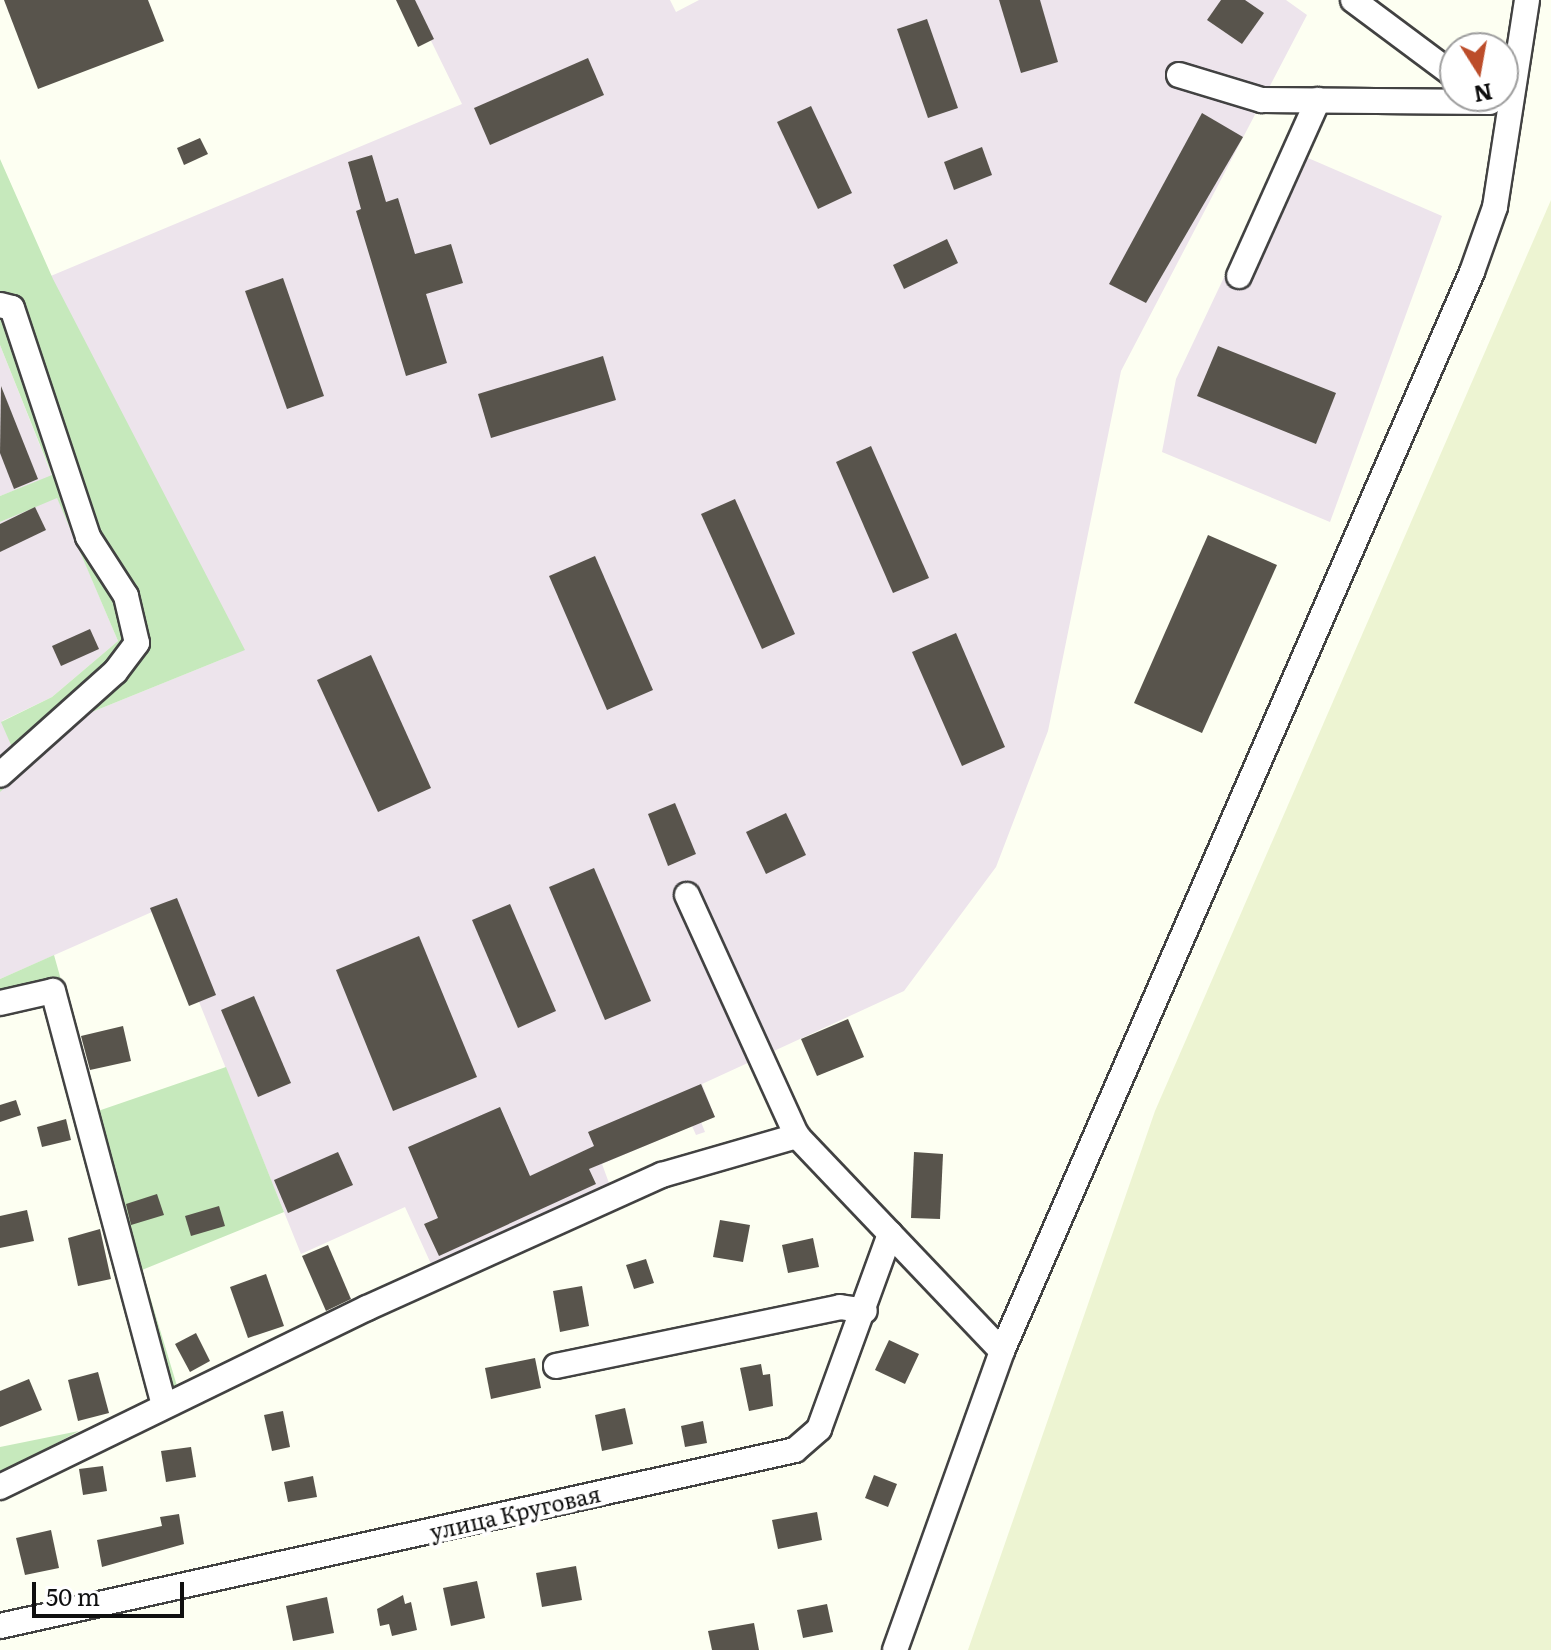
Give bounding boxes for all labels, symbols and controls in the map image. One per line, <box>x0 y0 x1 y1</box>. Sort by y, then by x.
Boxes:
north arrow <box>1439 32 1519 112</box>
text: N <box>1471 76 1496 112</box>
street label: улица Круговая <box>427 1480 603 1544</box>
scale bar <box>36 1566 188 1616</box>
text: 50 m <box>46 1578 100 1613</box>

